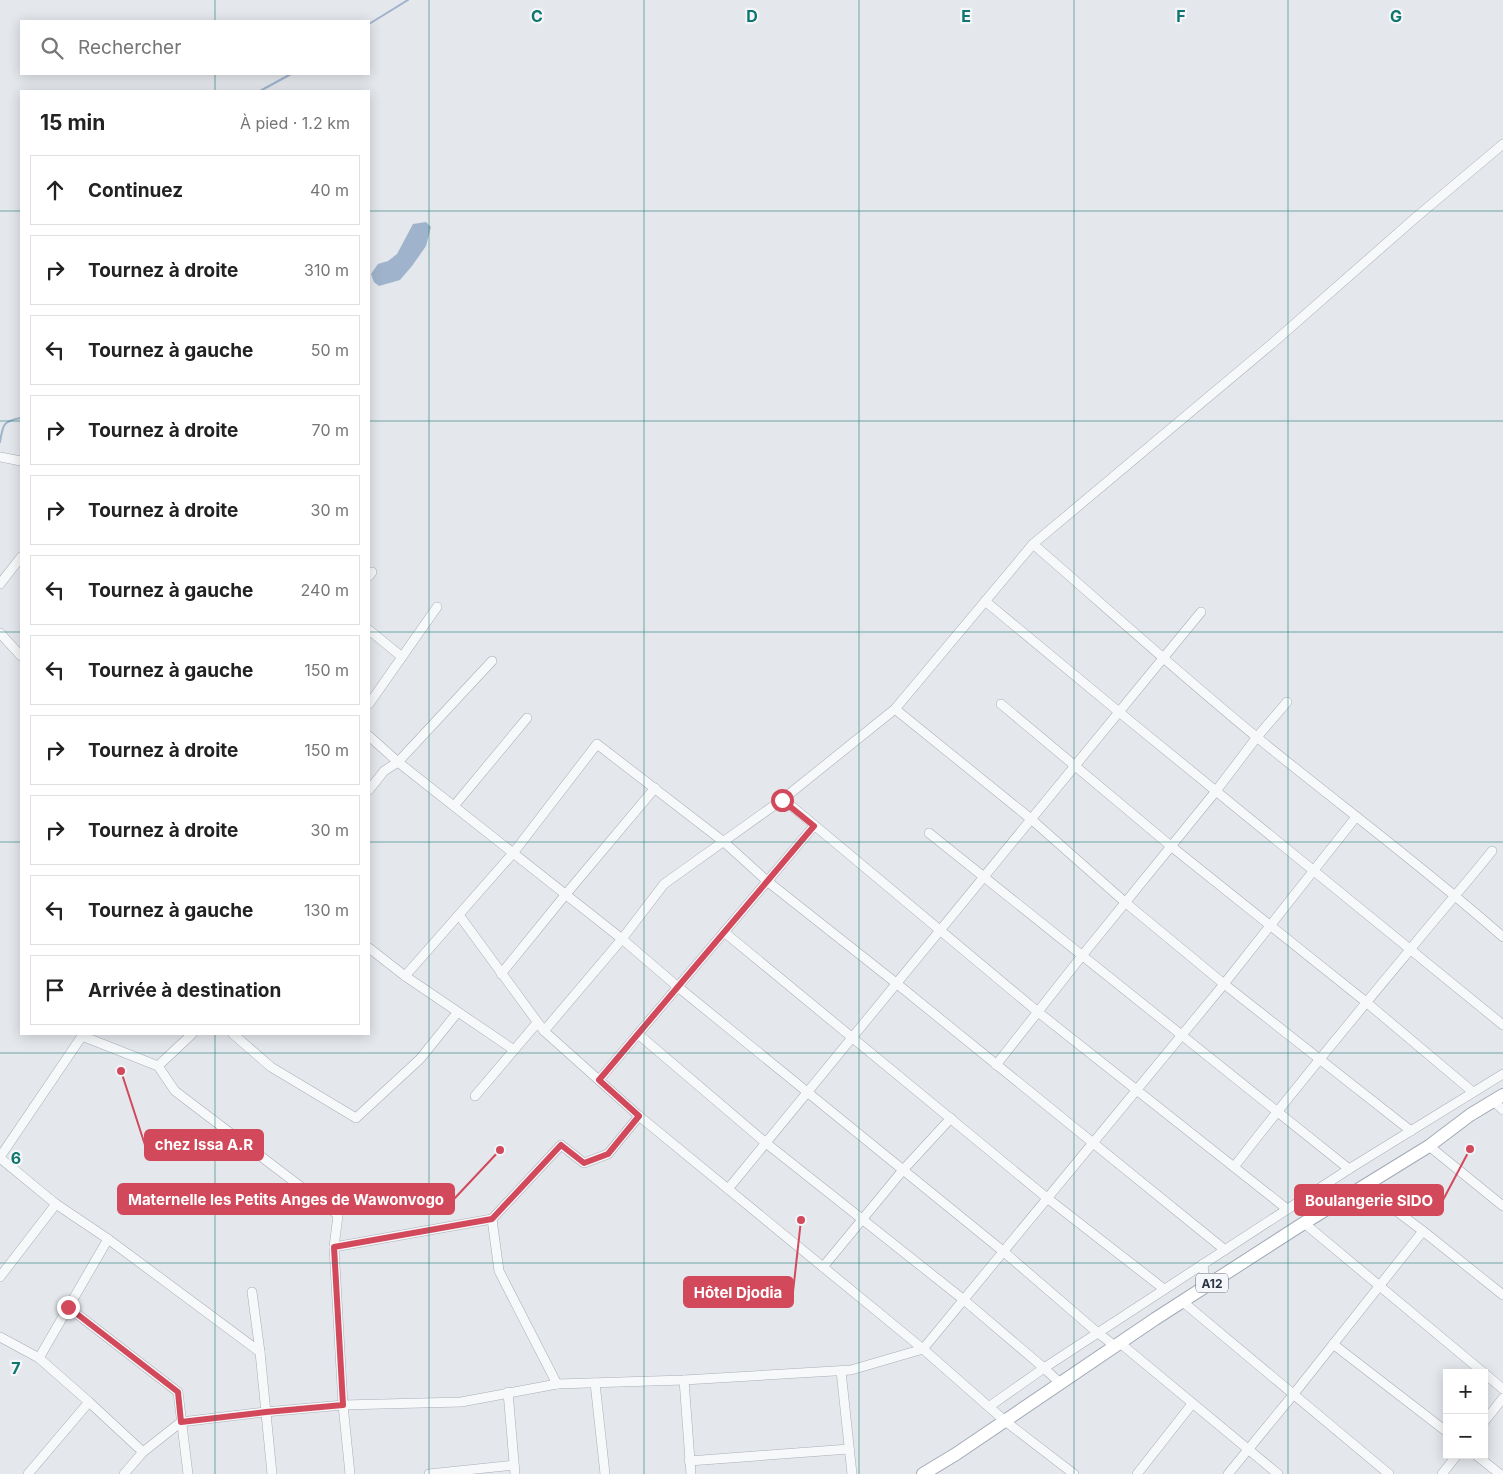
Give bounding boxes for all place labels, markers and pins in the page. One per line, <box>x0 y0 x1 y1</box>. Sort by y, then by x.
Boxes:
callout: chez Issa A.R <box>145 1130 263 1160</box>
callout: Maternelle les Petits Anges de Wawonvogo <box>118 1184 454 1214</box>
callout: Boulangerie SIDO <box>1295 1185 1443 1215</box>
callout: Hôtel Djodia <box>684 1277 793 1307</box>

